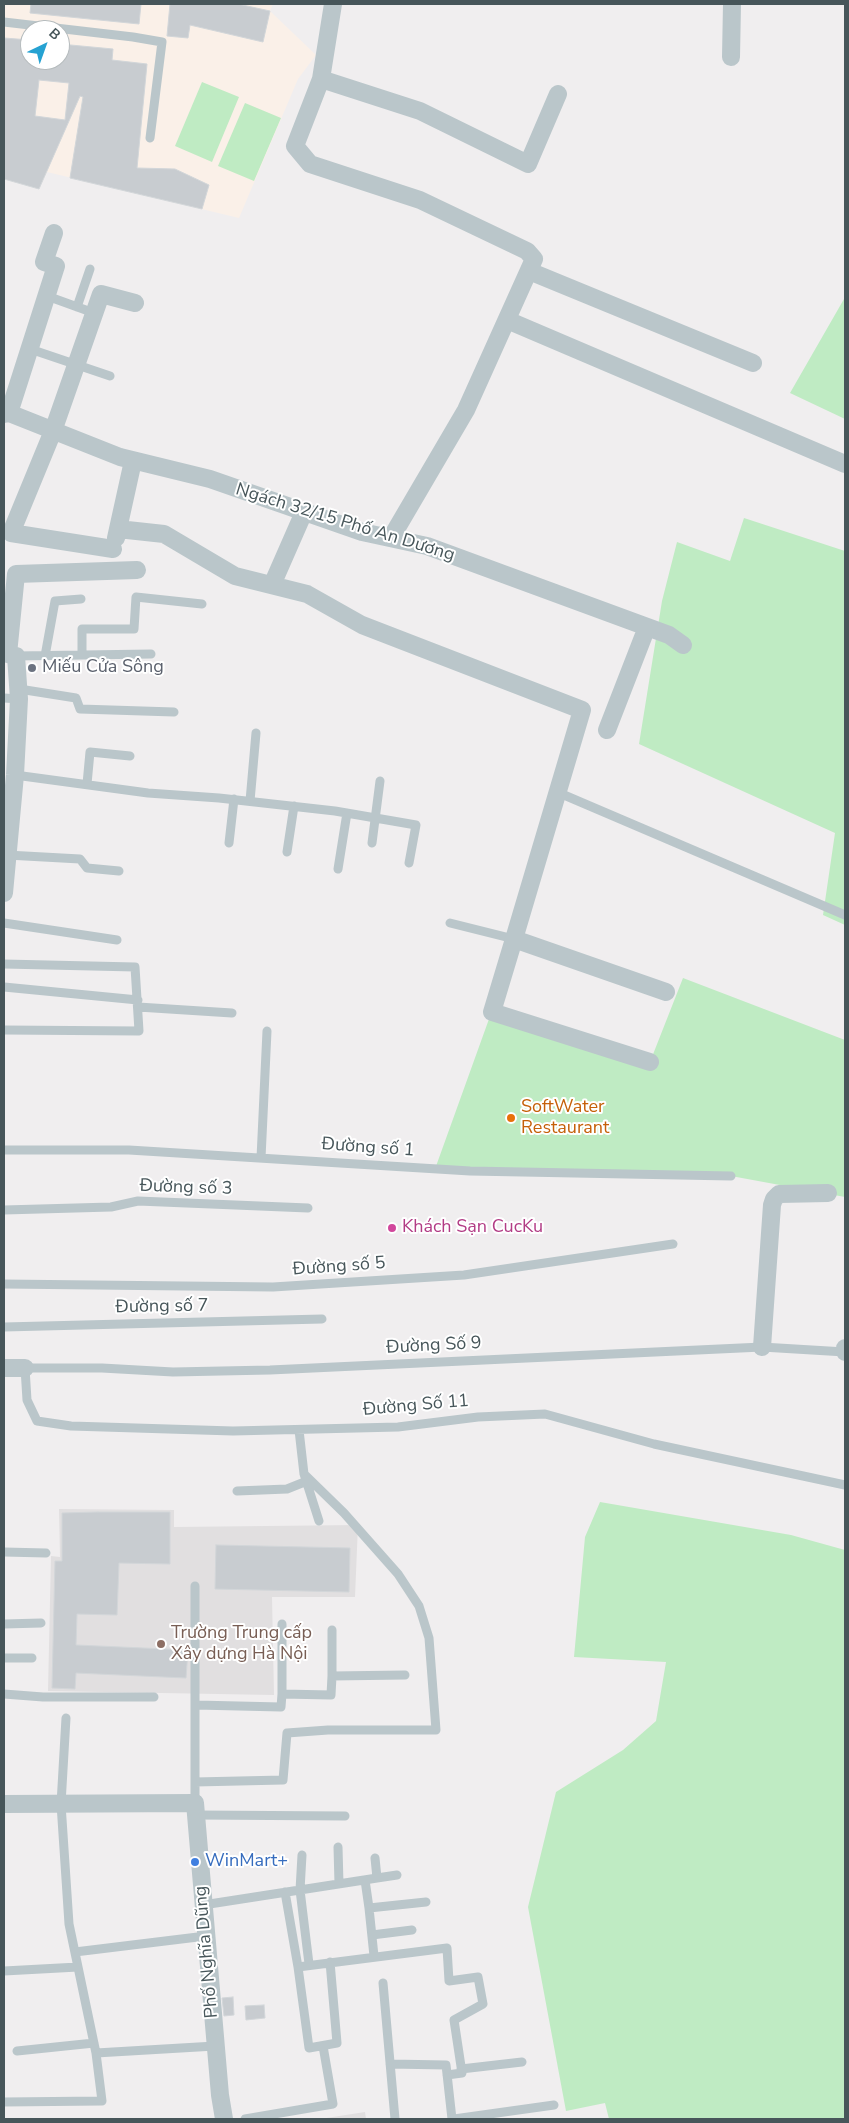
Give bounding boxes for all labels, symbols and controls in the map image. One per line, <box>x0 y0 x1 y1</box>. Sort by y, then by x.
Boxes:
north arrow <box>20 20 70 70</box>
text: B <box>45 24 65 45</box>
street label: Ngách 32/15 Phố An Dương <box>233 479 457 567</box>
place label: Miếu Cửa Sông <box>42 657 164 679</box>
marker: Miếu Cửa Sông <box>26 662 38 674</box>
place label: SoftWater Restaurant <box>521 1097 609 1140</box>
marker: SoftWater Restaurant <box>505 1112 517 1124</box>
street label: Đường số 1 <box>321 1134 415 1162</box>
street label: Đường số 3 <box>139 1176 233 1200</box>
place label: Khách Sạn CucKu <box>402 1217 543 1239</box>
marker: Khách Sạn CucKu <box>386 1222 398 1234</box>
street label: Đường số 5 <box>292 1253 386 1281</box>
street label: Đường số 7 <box>115 1295 209 1319</box>
street label: Đường Số 9 <box>386 1333 482 1359</box>
street label: Đường Số 11 <box>362 1391 470 1421</box>
place label: Trường Trung cấp Xây dựng Hà Nội <box>171 1623 312 1666</box>
marker: Trường Trung cấp Xây dựng Hà Nội <box>155 1638 167 1650</box>
place label: WinMart+ <box>205 1851 288 1873</box>
marker: WinMart+ <box>189 1856 201 1868</box>
street label: Phố Nghĩa Dũng <box>190 1885 224 2019</box>

